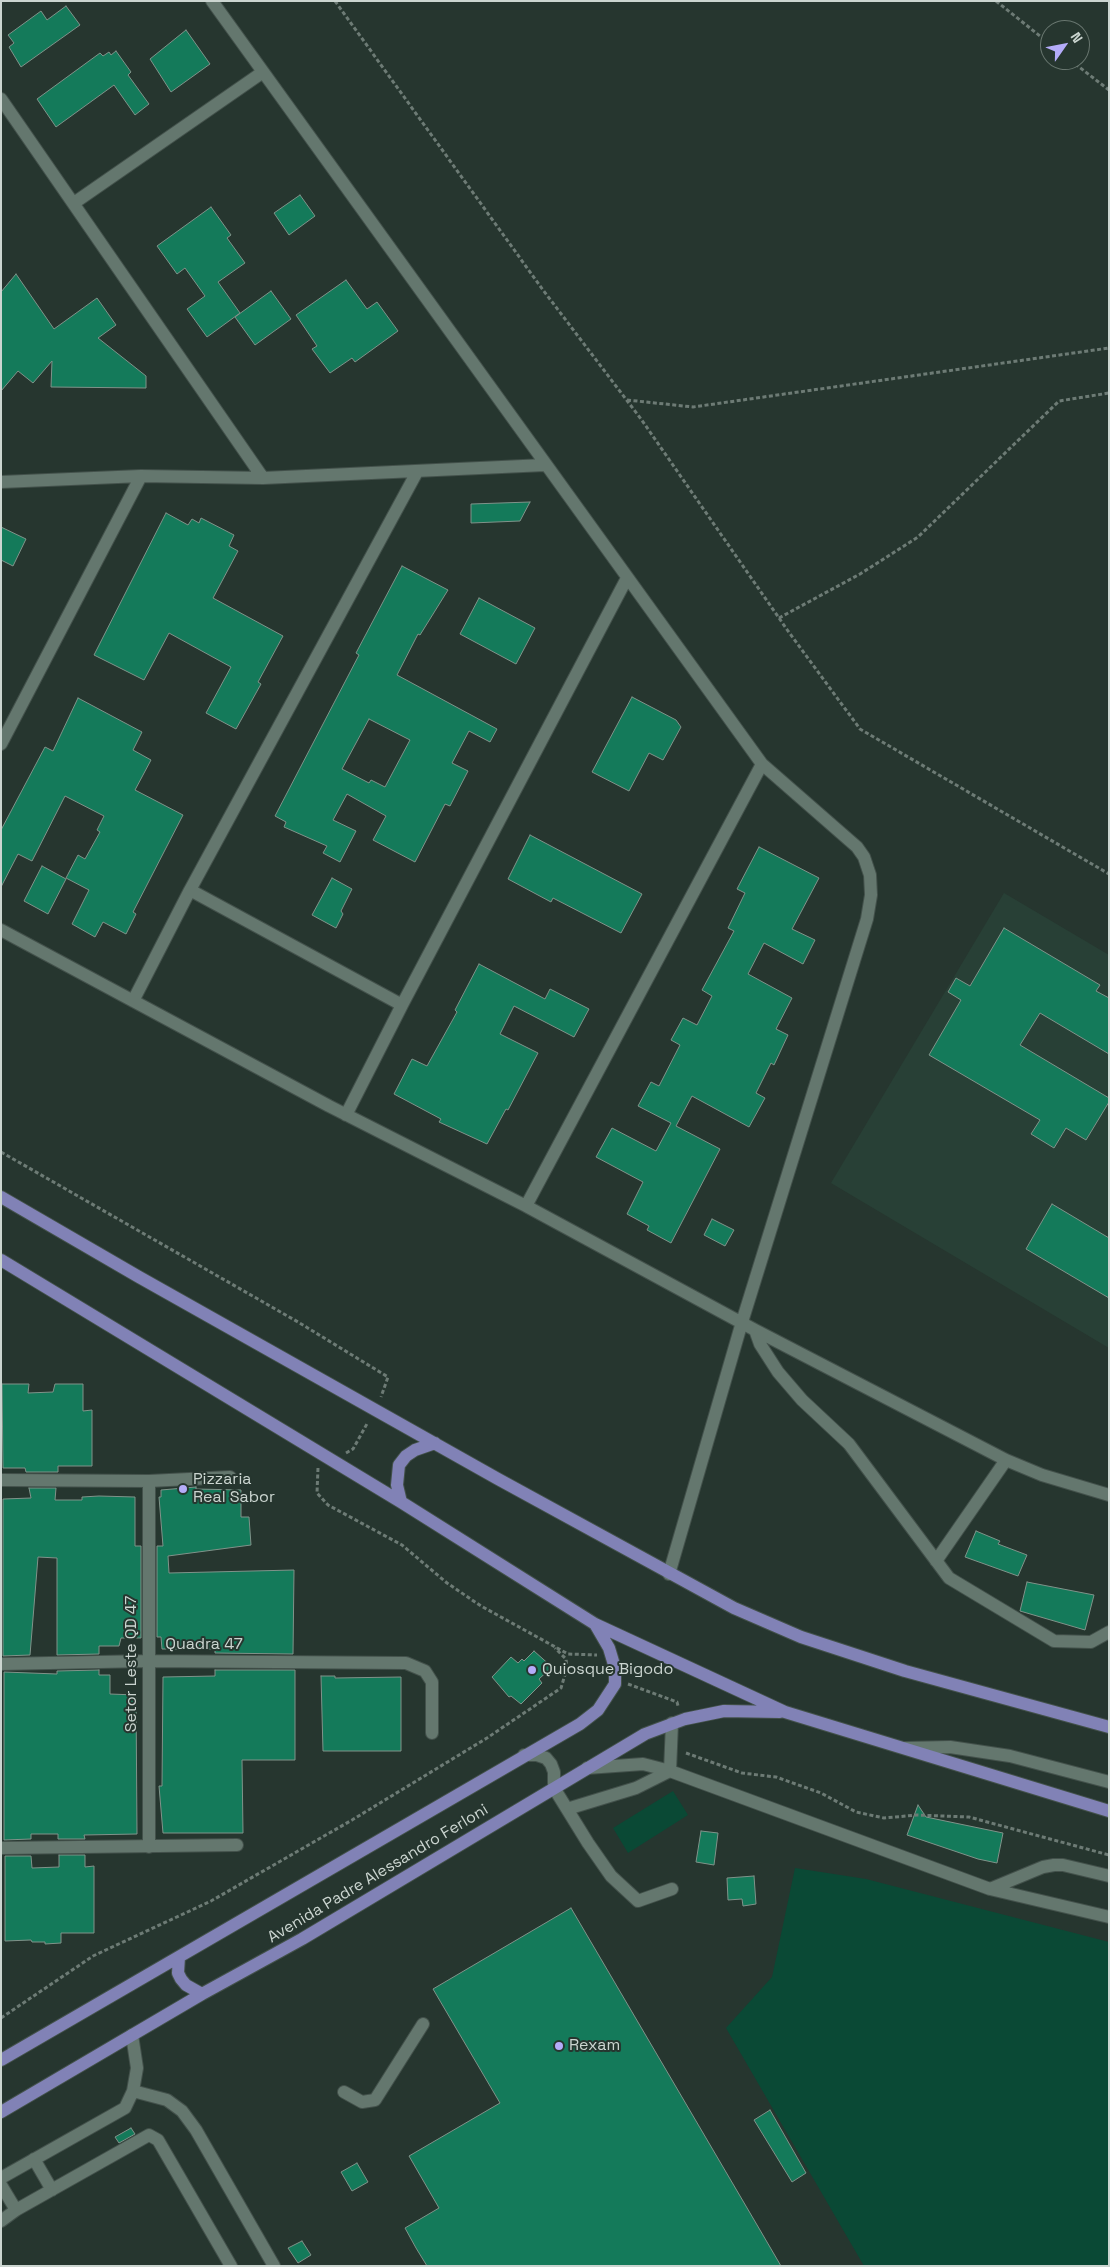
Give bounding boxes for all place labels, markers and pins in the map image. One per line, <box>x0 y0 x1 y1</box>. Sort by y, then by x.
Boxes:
place label: Pizzaria Real Sabor <box>193 1470 275 1508</box>
marker: Pizzaria Real Sabor <box>177 1483 189 1495</box>
place label: Quiosque Bigodo <box>542 1660 673 1680</box>
marker: Quiosque Bigodo <box>526 1664 538 1676</box>
place label: Rexam <box>569 2036 620 2056</box>
marker: Rexam <box>553 2040 565 2052</box>

